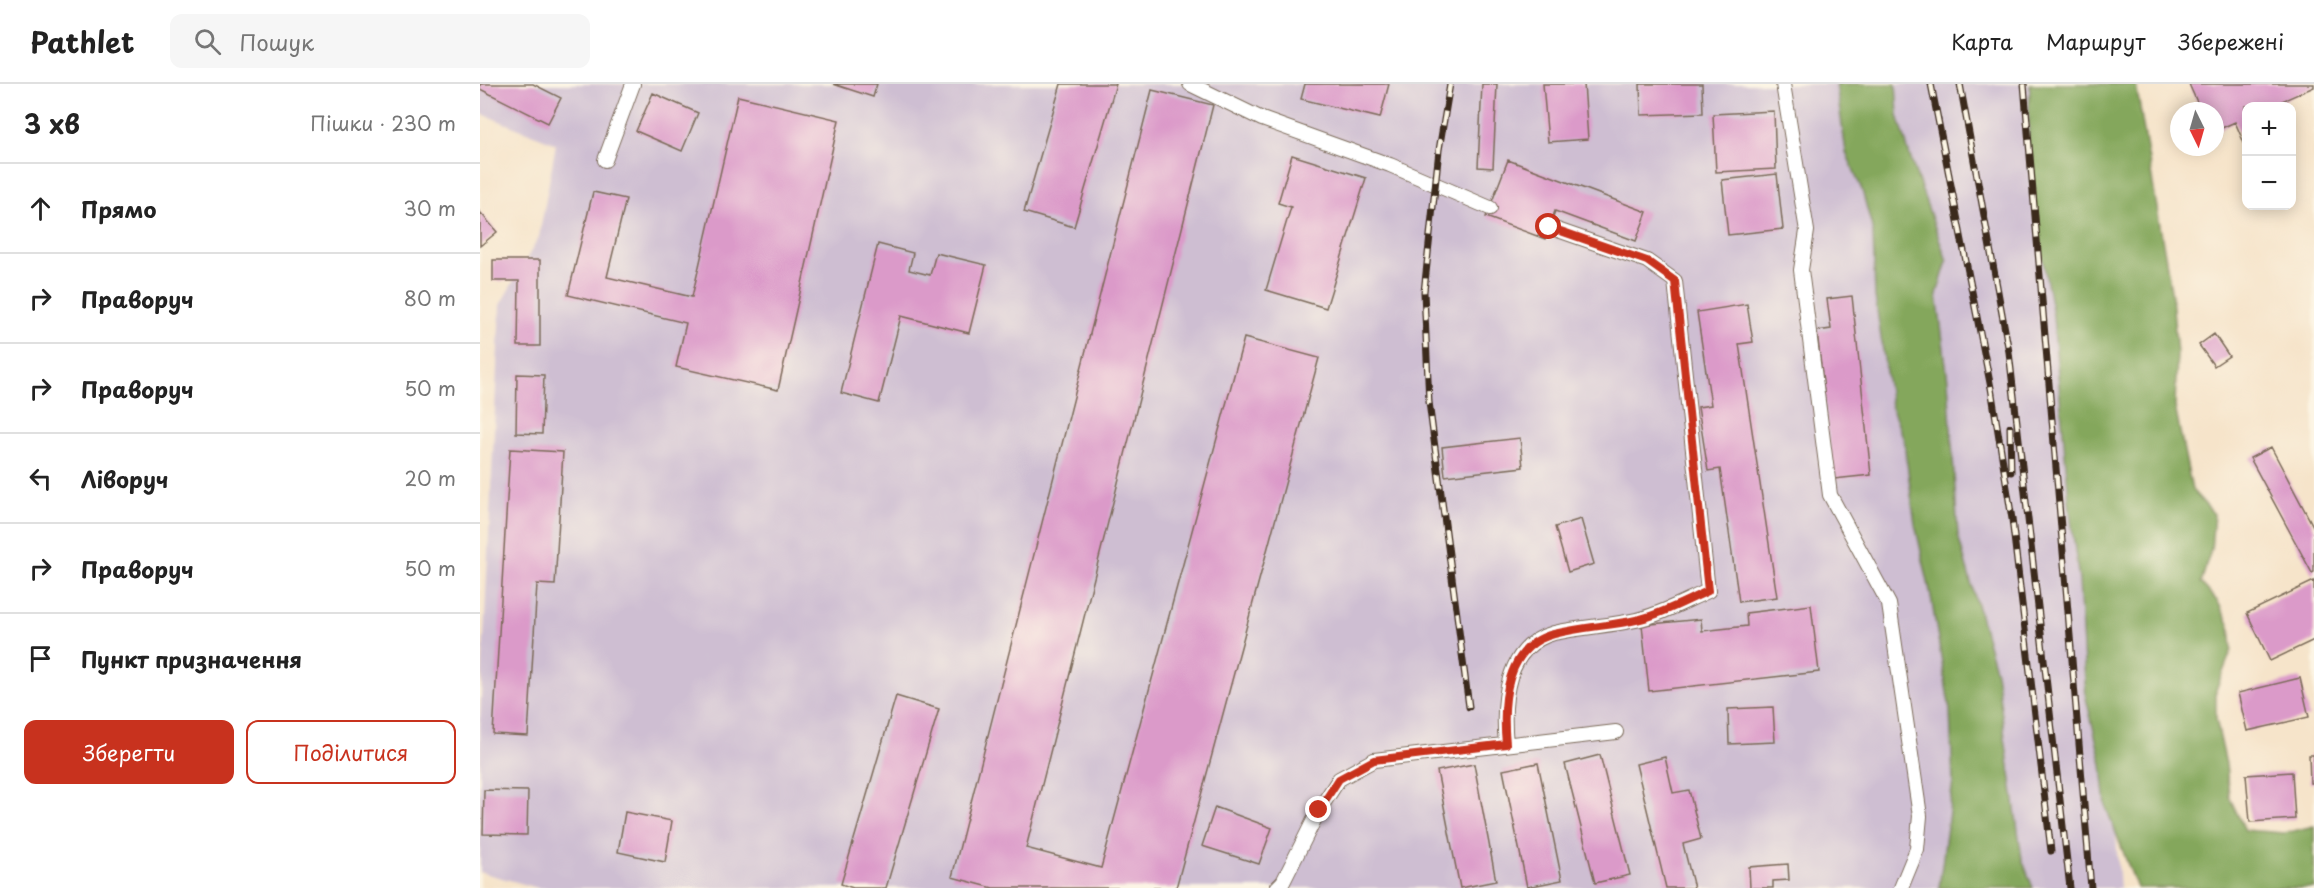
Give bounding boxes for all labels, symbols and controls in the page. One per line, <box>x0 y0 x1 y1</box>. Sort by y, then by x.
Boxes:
search box <box>170 14 590 68</box>
text: Pathlet <box>30 20 134 63</box>
icon: search <box>191 25 224 58</box>
text: Пошук <box>239 25 314 58</box>
text: Карта <box>1951 25 2013 57</box>
text: Маршрут <box>2046 25 2145 57</box>
text: Збережені <box>2178 25 2284 57</box>
north arrow <box>2170 102 2224 156</box>
map controls <box>2242 102 2296 210</box>
button: + <box>2242 102 2296 156</box>
text: 3 хв <box>24 104 80 143</box>
text: Пішки · 230 m <box>310 108 456 138</box>
button: − <box>2242 156 2296 210</box>
icon: ahead <box>24 192 57 225</box>
text: Прямо <box>81 192 156 225</box>
text: 30 m <box>403 193 456 223</box>
route start <box>1535 213 1561 239</box>
icon: right <box>24 282 57 315</box>
text: Праворуч <box>81 282 194 315</box>
text: 80 m <box>404 283 456 313</box>
icon: right <box>24 372 57 405</box>
text: Праворуч <box>81 372 194 405</box>
text: 50 m <box>404 373 456 403</box>
icon: left <box>24 462 57 495</box>
text: Ліворуч <box>81 462 168 495</box>
text: 20 m <box>404 463 456 493</box>
icon: right <box>24 552 57 585</box>
text: Праворуч <box>81 552 194 585</box>
text: 50 m <box>404 553 456 583</box>
icon: arrive <box>24 642 57 675</box>
text: Пункт призначення <box>81 642 302 675</box>
button: Зберегти <box>24 720 234 784</box>
button: Поділитися <box>246 720 456 784</box>
route end <box>1305 796 1331 822</box>

